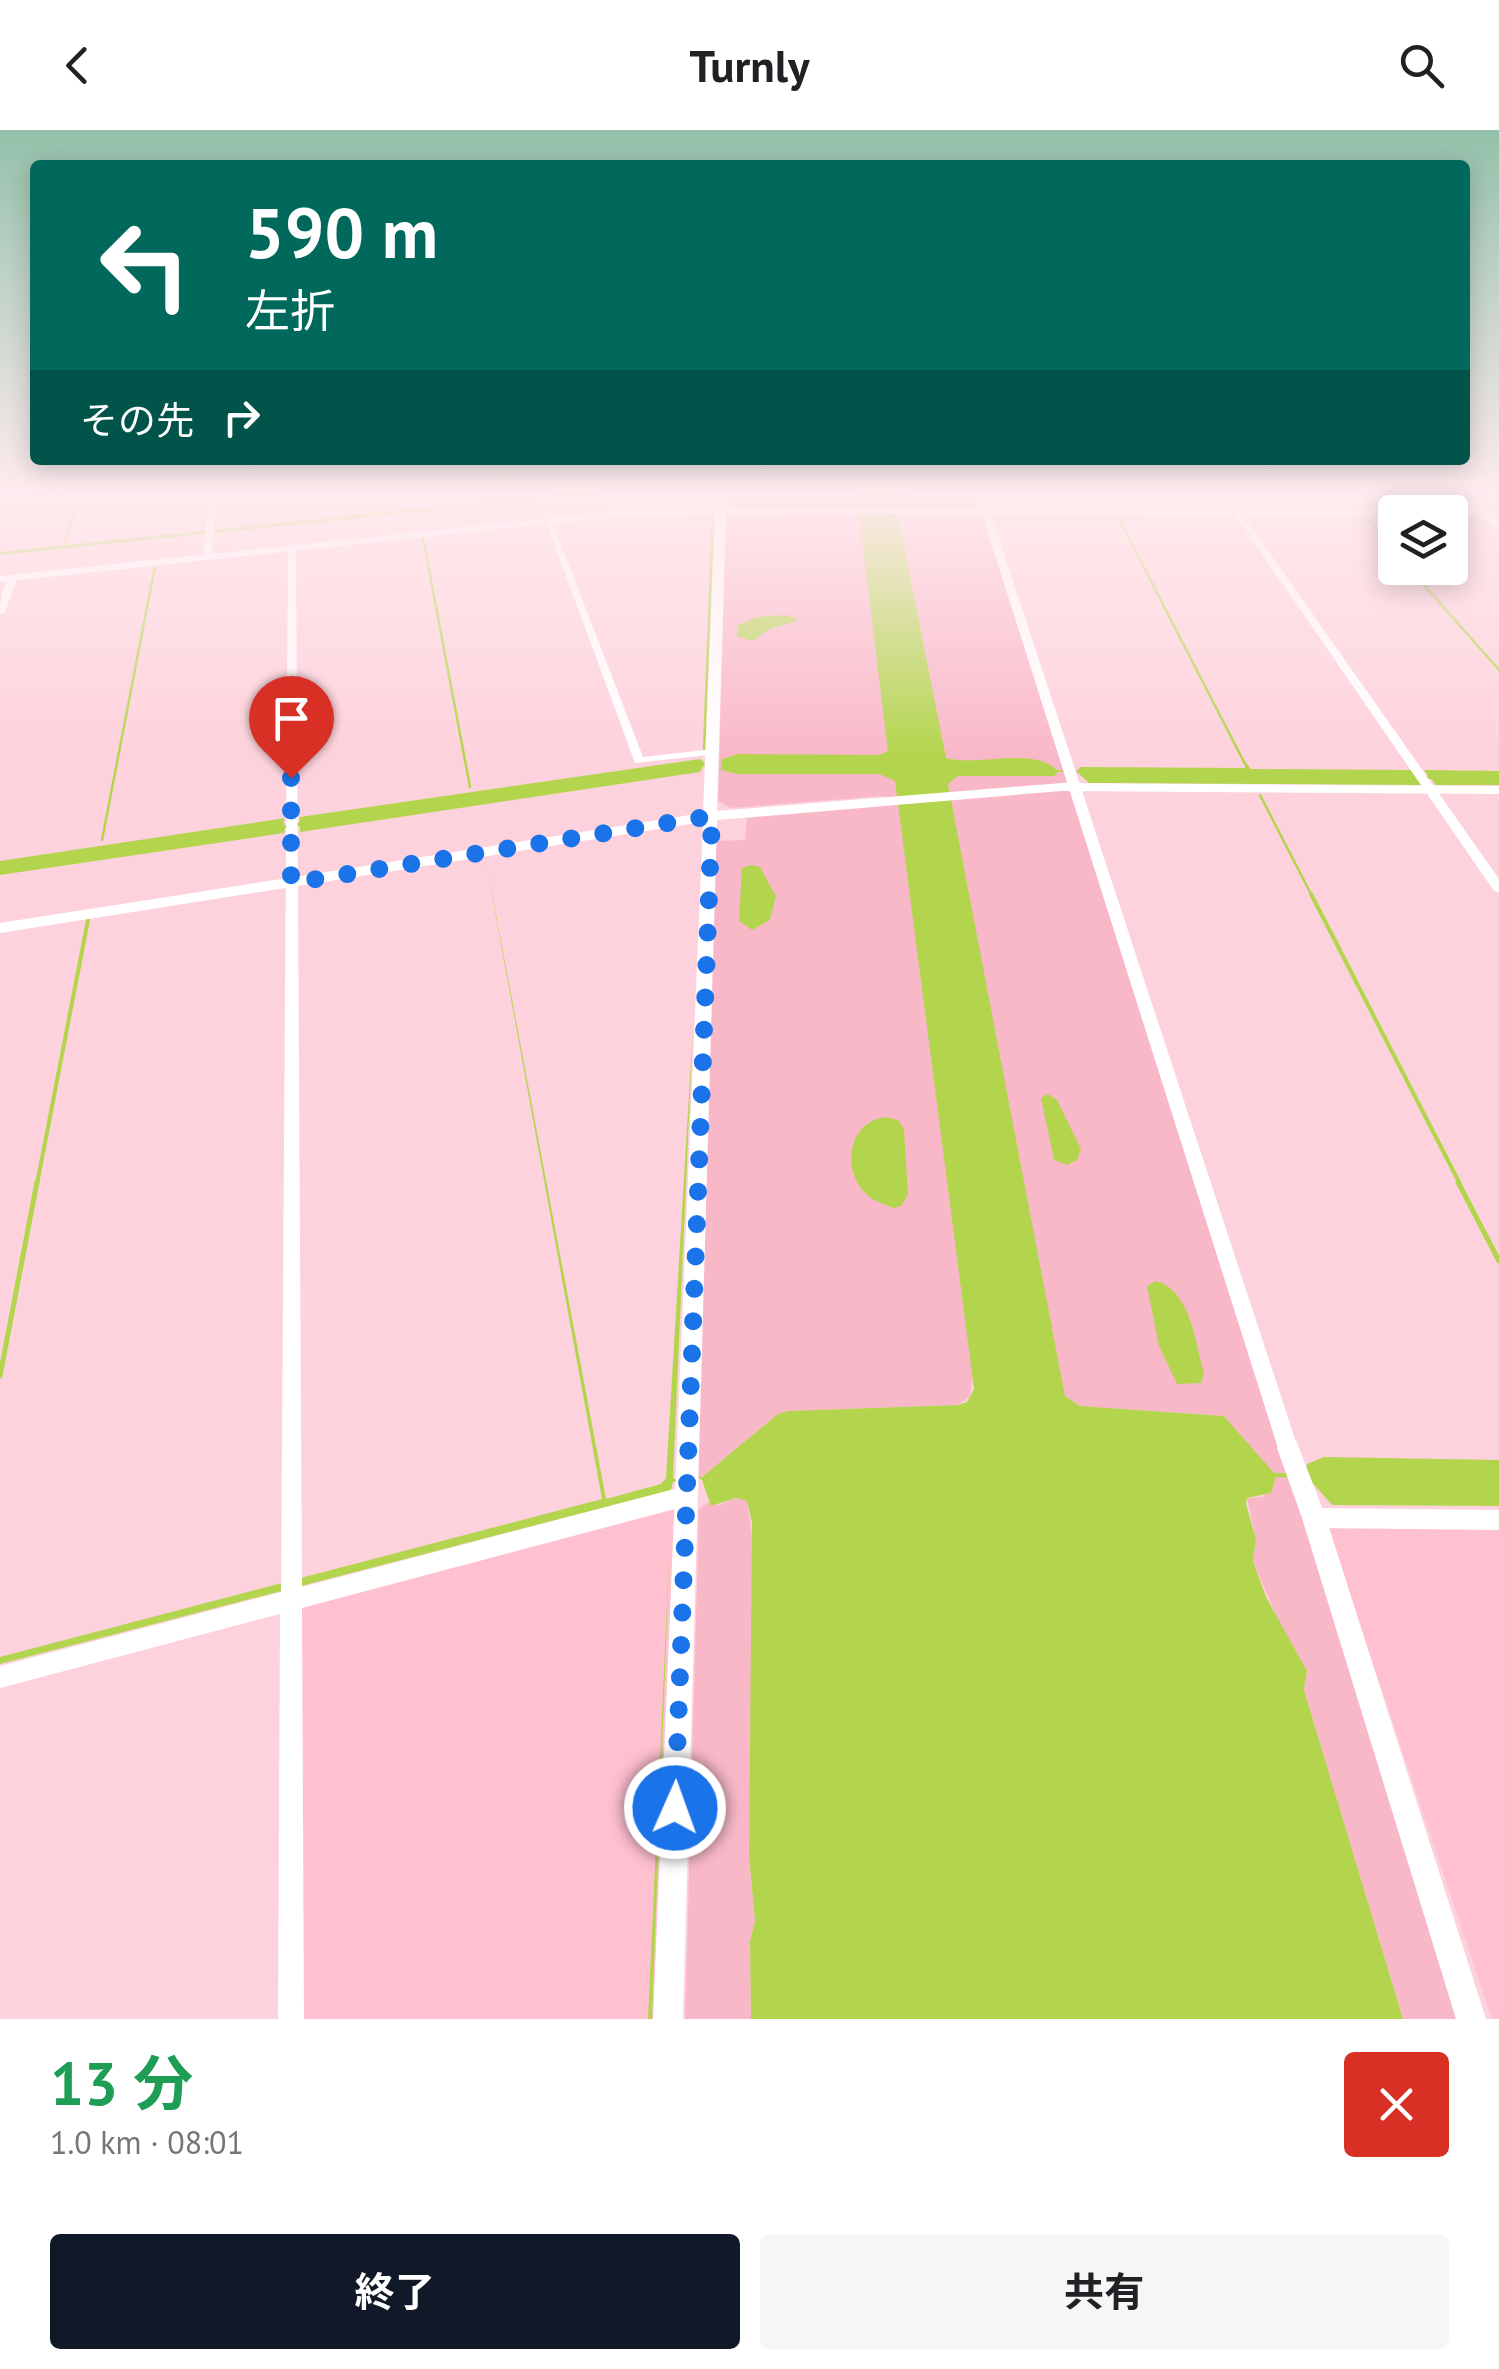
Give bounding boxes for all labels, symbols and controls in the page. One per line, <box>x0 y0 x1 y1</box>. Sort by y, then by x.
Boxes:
text: Turnly <box>689 36 810 94</box>
icon: back <box>50 38 105 93</box>
icon: search <box>1394 38 1449 93</box>
text: 590 m <box>245 187 438 277</box>
icon: left <box>80 200 210 330</box>
text: 左折 <box>245 281 335 339</box>
icon: right <box>214 390 269 445</box>
text: その先 <box>80 395 194 444</box>
map controls <box>1378 495 1468 585</box>
button: layers <box>1378 495 1468 585</box>
pin <box>249 676 334 779</box>
icon: arrive <box>264 691 319 746</box>
position arrow <box>623 1756 727 1860</box>
text: 13 分 <box>50 2044 193 2122</box>
button: close <box>1344 2052 1449 2157</box>
text: 1.0 km · 08:01 <box>50 2121 244 2163</box>
button: 終了 <box>50 2234 740 2349</box>
button: 共有 <box>760 2234 1449 2349</box>

